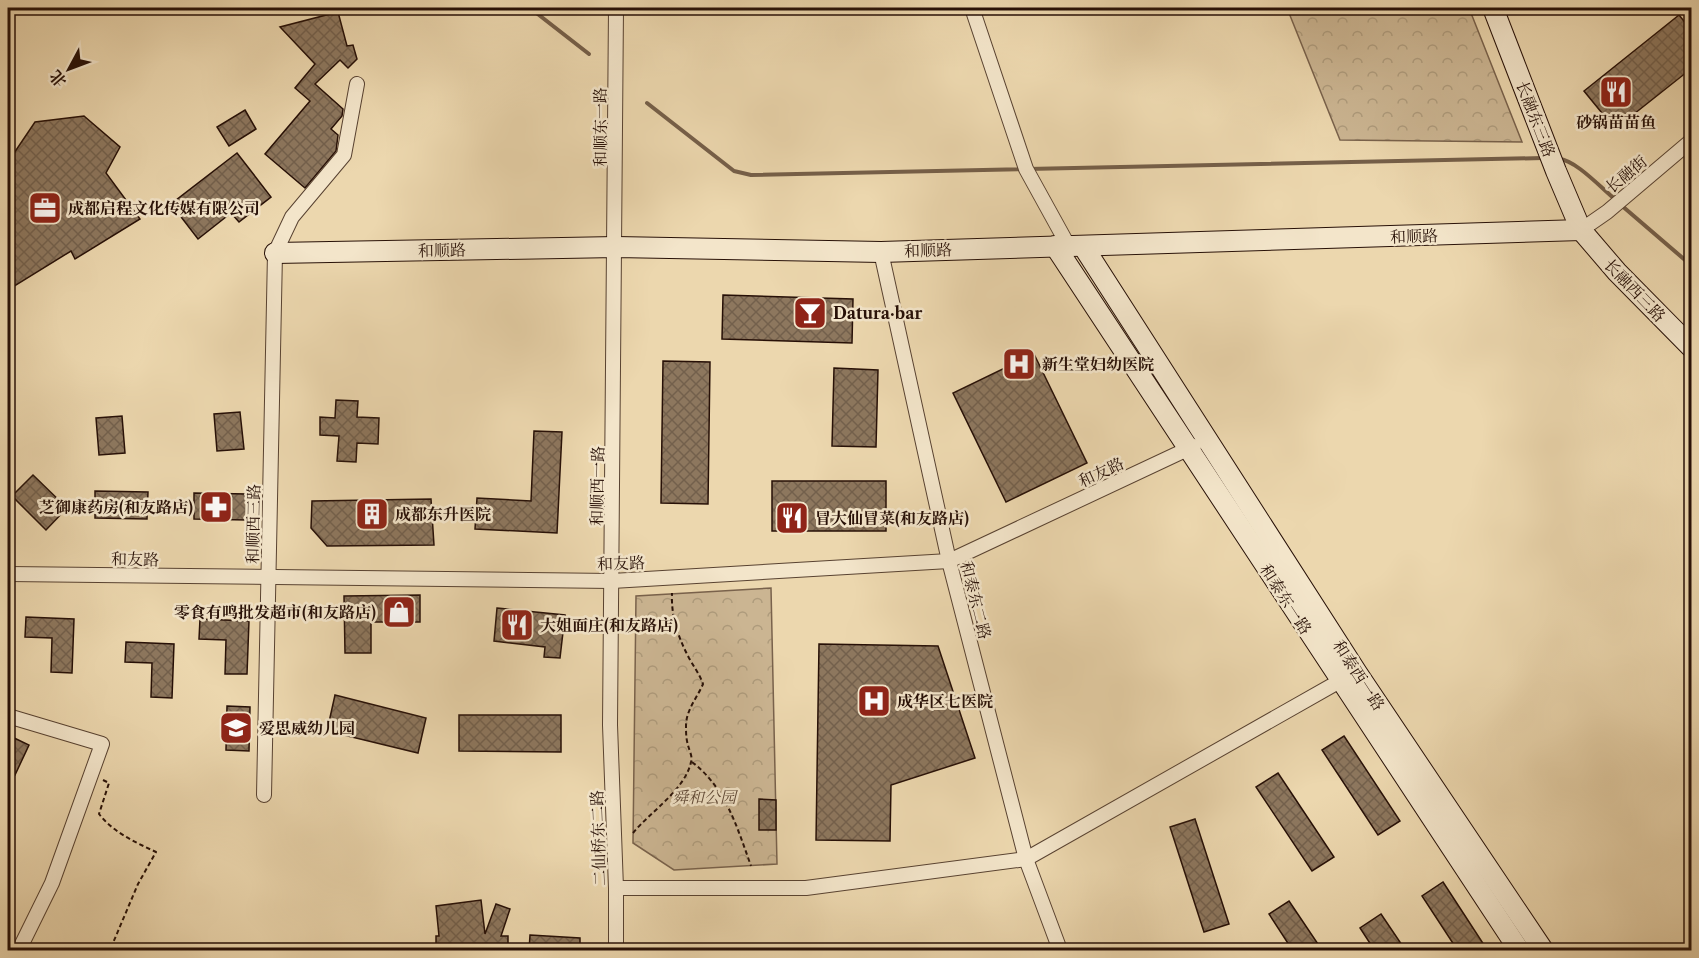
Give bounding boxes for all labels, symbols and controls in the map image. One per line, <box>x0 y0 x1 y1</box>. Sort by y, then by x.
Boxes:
north arrow <box>39 39 99 99</box>
text: 北 <box>45 66 70 91</box>
restaurant icon: 砂锅苗苗鱼 <box>1598 74 1634 110</box>
street label: 长融东三路 <box>1512 78 1560 160</box>
street label: 和顺东一路 <box>590 87 610 167</box>
place label: 砂锅苗苗鱼 <box>1576 112 1656 132</box>
street label: 长融街 <box>1601 151 1651 197</box>
office icon: 成都启程文化传媒有限公司 <box>27 190 63 226</box>
place label: 成都启程文化传媒有限公司 <box>68 198 260 218</box>
street label: 和顺路 <box>1390 225 1438 247</box>
street label: 和顺路 <box>904 239 952 261</box>
street label: 和顺路 <box>418 240 466 260</box>
street label: 长融西三路 <box>1600 254 1670 326</box>
bar icon: Datura·bar <box>792 295 828 331</box>
place label: Datura·bar <box>833 303 922 323</box>
hospital icon: 新生堂妇幼医院 <box>1001 346 1037 382</box>
place label: 新生堂妇幼医院 <box>1042 354 1154 374</box>
street label: 和顺西一路 <box>586 446 608 526</box>
street label: 和友路 <box>1075 453 1127 491</box>
street label: 和顺西三路 <box>242 484 264 564</box>
pharmacy icon: 芝御康药房(和友路店) <box>198 489 234 525</box>
building icon: 成都东升医院 <box>354 496 390 532</box>
place label: 芝御康药房(和友路店) <box>39 497 193 517</box>
restaurant icon: 冒大仙冒菜(和友路店) <box>774 500 810 536</box>
place label: 成都东升医院 <box>395 504 491 524</box>
place label: 冒大仙冒菜(和友路店) <box>815 508 969 528</box>
street label: 和友路 <box>111 549 159 569</box>
street label: 和友路 <box>597 552 645 574</box>
street label: 和泰东二路 <box>957 559 995 641</box>
street label: 和泰东一路 <box>1256 560 1316 638</box>
shop icon: 零食有鸣批发超市(和友路店) <box>381 594 417 630</box>
place label: 零食有鸣批发超市(和友路店) <box>174 602 376 622</box>
restaurant icon: 大姐面庄(和友路店) <box>499 607 535 643</box>
place label: 大姐面庄(和友路店) <box>540 615 678 635</box>
street label: 和泰西一路 <box>1329 636 1389 714</box>
hospital icon: 成华区七医院 <box>856 683 892 719</box>
place label: 成华区七医院 <box>897 691 993 711</box>
school or university icon: 爱思威幼儿园 <box>218 710 254 746</box>
place label: 爱思威幼儿园 <box>259 718 355 738</box>
park label: 舜和公园 <box>672 787 739 807</box>
street label: 二仙桥东二路 <box>586 790 610 886</box>

